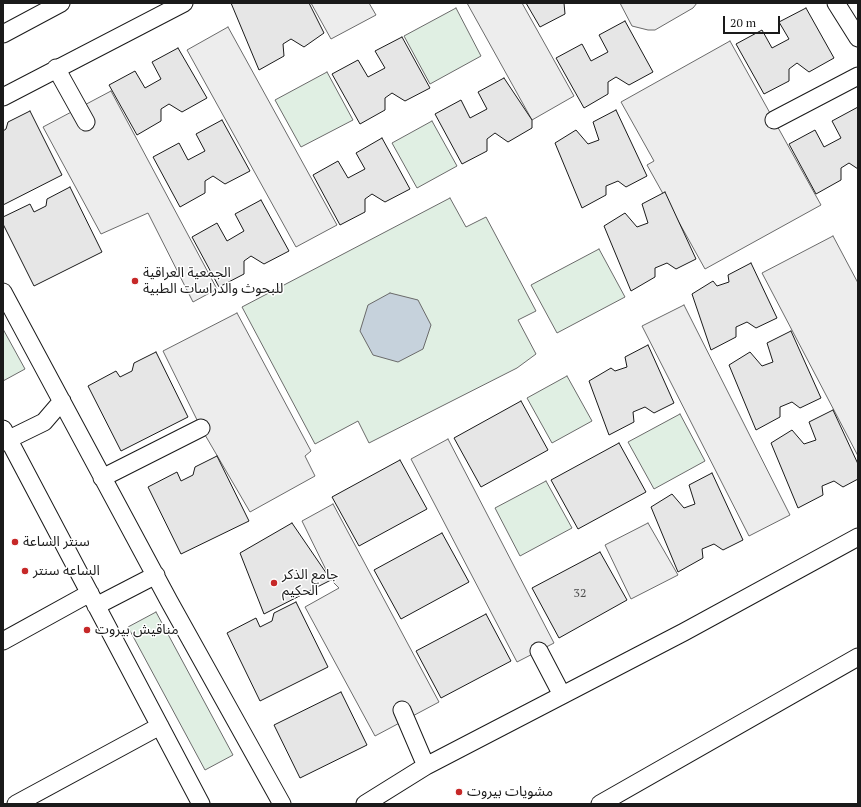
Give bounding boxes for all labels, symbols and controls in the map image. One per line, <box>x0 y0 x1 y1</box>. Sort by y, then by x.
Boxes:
scale bar <box>725 8 782 34</box>
text: 20 m <box>730 15 756 30</box>
place label: الجمعية العراقية للبحوث والدراسات الطبية <box>143 265 283 298</box>
marker: الجمعية العراقية للبحوث والدراسات الطبية <box>130 276 140 286</box>
place label: سنتر الساعة <box>23 534 90 550</box>
marker: سنتر الساعة <box>10 537 20 547</box>
place label: الساعه سنتر <box>33 563 100 579</box>
marker: الساعه سنتر <box>20 566 30 576</box>
place label: جامع الذكر الحكيم <box>282 567 338 600</box>
marker: جامع الذكر الحكيم <box>269 578 279 588</box>
house number: 32 <box>574 587 586 601</box>
place label: مناقيش بيروت <box>95 622 179 638</box>
marker: مناقيش بيروت <box>82 625 92 635</box>
place label: مشويات بيروت <box>467 784 553 800</box>
marker: مشويات بيروت <box>454 787 464 797</box>

